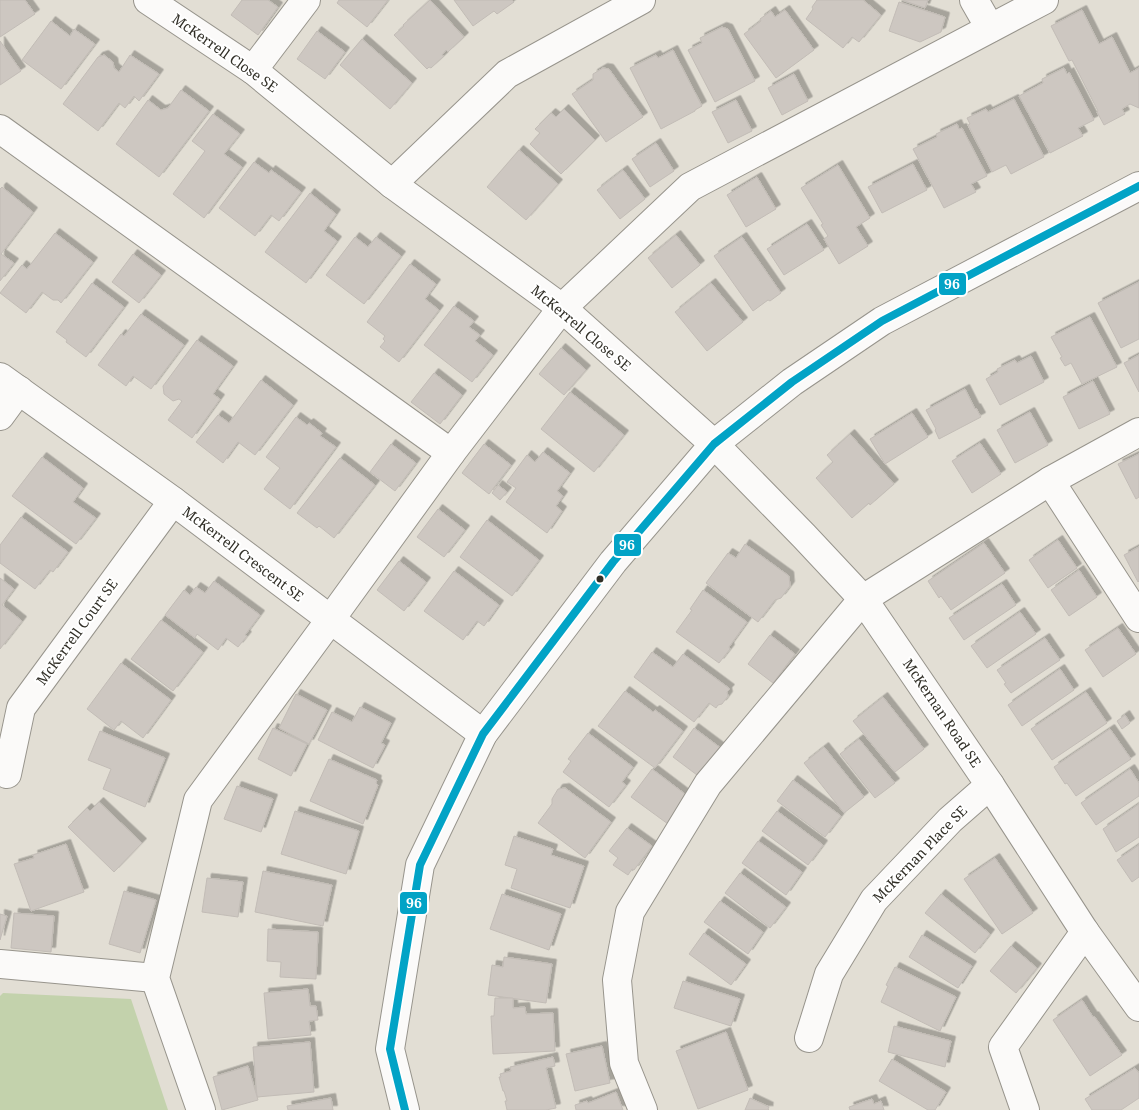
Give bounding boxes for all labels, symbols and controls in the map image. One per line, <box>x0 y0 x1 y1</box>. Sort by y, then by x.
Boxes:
street label: McKerrell Close SE <box>169 9 282 96</box>
line badge: 96 <box>938 272 967 296</box>
text: 96 <box>944 274 960 293</box>
street label: McKerrell Close SE <box>527 280 635 375</box>
street label: McKerrell Crescent SE <box>179 502 308 606</box>
line badge: 96 <box>613 533 642 557</box>
text: 96 <box>619 535 635 554</box>
street label: McKerrell Court SE <box>32 574 122 689</box>
unlabelled marker <box>595 574 605 584</box>
street label: McKernan Road SE <box>899 655 986 771</box>
street label: McKernan Place SE <box>868 801 971 906</box>
line badge: 96 <box>399 891 428 915</box>
text: 96 <box>406 893 422 912</box>

